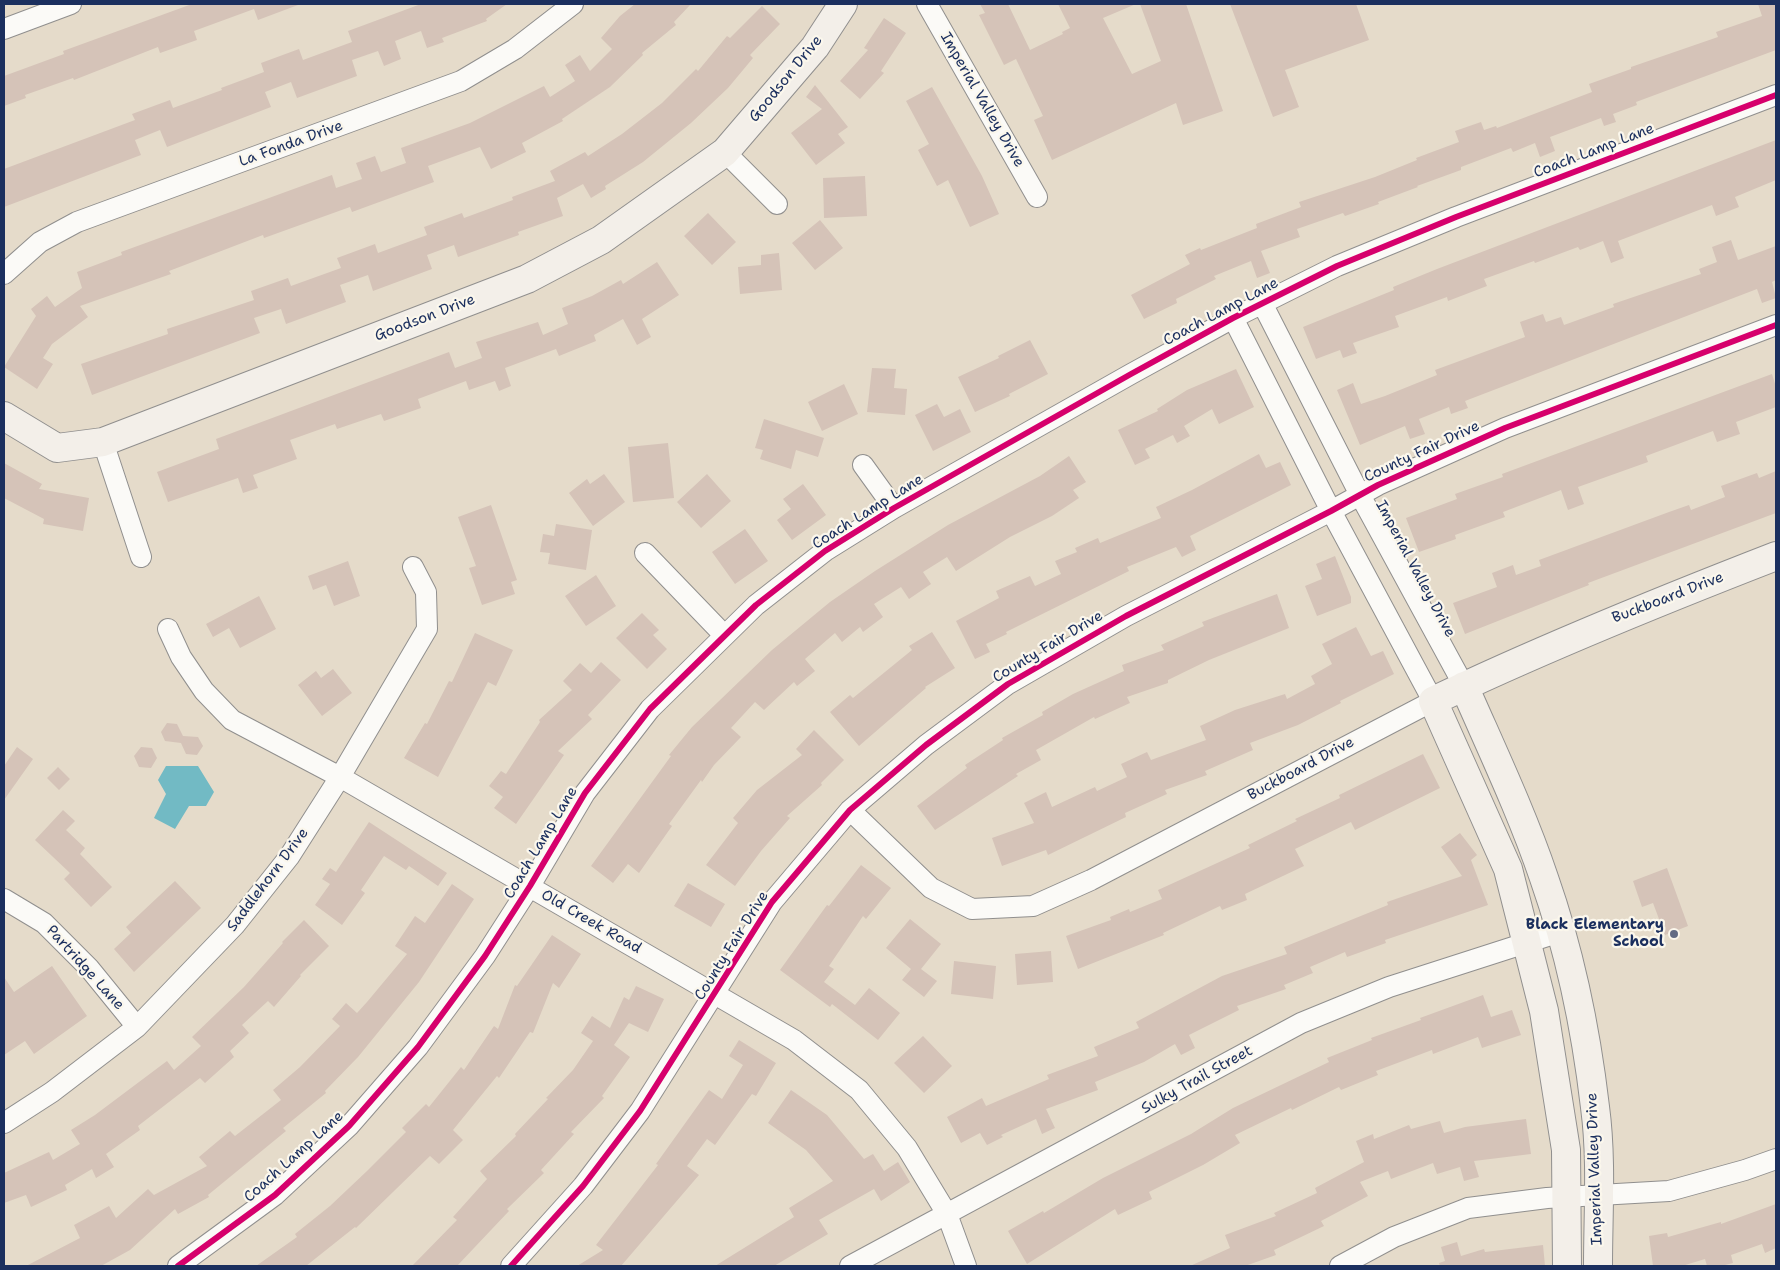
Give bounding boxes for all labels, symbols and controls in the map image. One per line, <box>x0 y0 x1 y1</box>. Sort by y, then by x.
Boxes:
street label: Imperial Valley Drive <box>936 29 1028 171</box>
street label: Goodson Drive <box>746 32 826 126</box>
street label: La Fonda Drive <box>237 117 345 171</box>
street label: Coach Lamp Lane <box>1531 120 1657 182</box>
street label: Coach Lamp Lane <box>1160 274 1282 350</box>
street label: Goodson Drive <box>372 291 478 345</box>
street label: County Fair Drive <box>1361 417 1483 487</box>
street label: Coach Lamp Lane <box>809 471 927 553</box>
street label: Imperial Valley Drive <box>1371 497 1459 641</box>
street label: Buckboard Drive <box>1610 568 1726 628</box>
street label: County Fair Drive <box>990 607 1106 687</box>
street label: Buckboard Drive <box>1245 733 1357 805</box>
street label: Coach Lamp Lane <box>500 784 582 902</box>
street label: Saddlehorn Drive <box>223 825 313 935</box>
street label: Old Creek Road <box>538 886 644 958</box>
street label: County Fair Drive <box>691 888 773 1004</box>
place label: Black Elementary School <box>1526 916 1664 951</box>
street label: Partridge Lane <box>42 922 128 1014</box>
marker: Black Elementary School <box>1668 928 1680 940</box>
street label: Sulky Trail Street <box>1138 1042 1256 1118</box>
street label: Imperial Valley Drive <box>1583 1092 1607 1246</box>
street label: Coach Lamp Lane <box>241 1108 347 1206</box>

